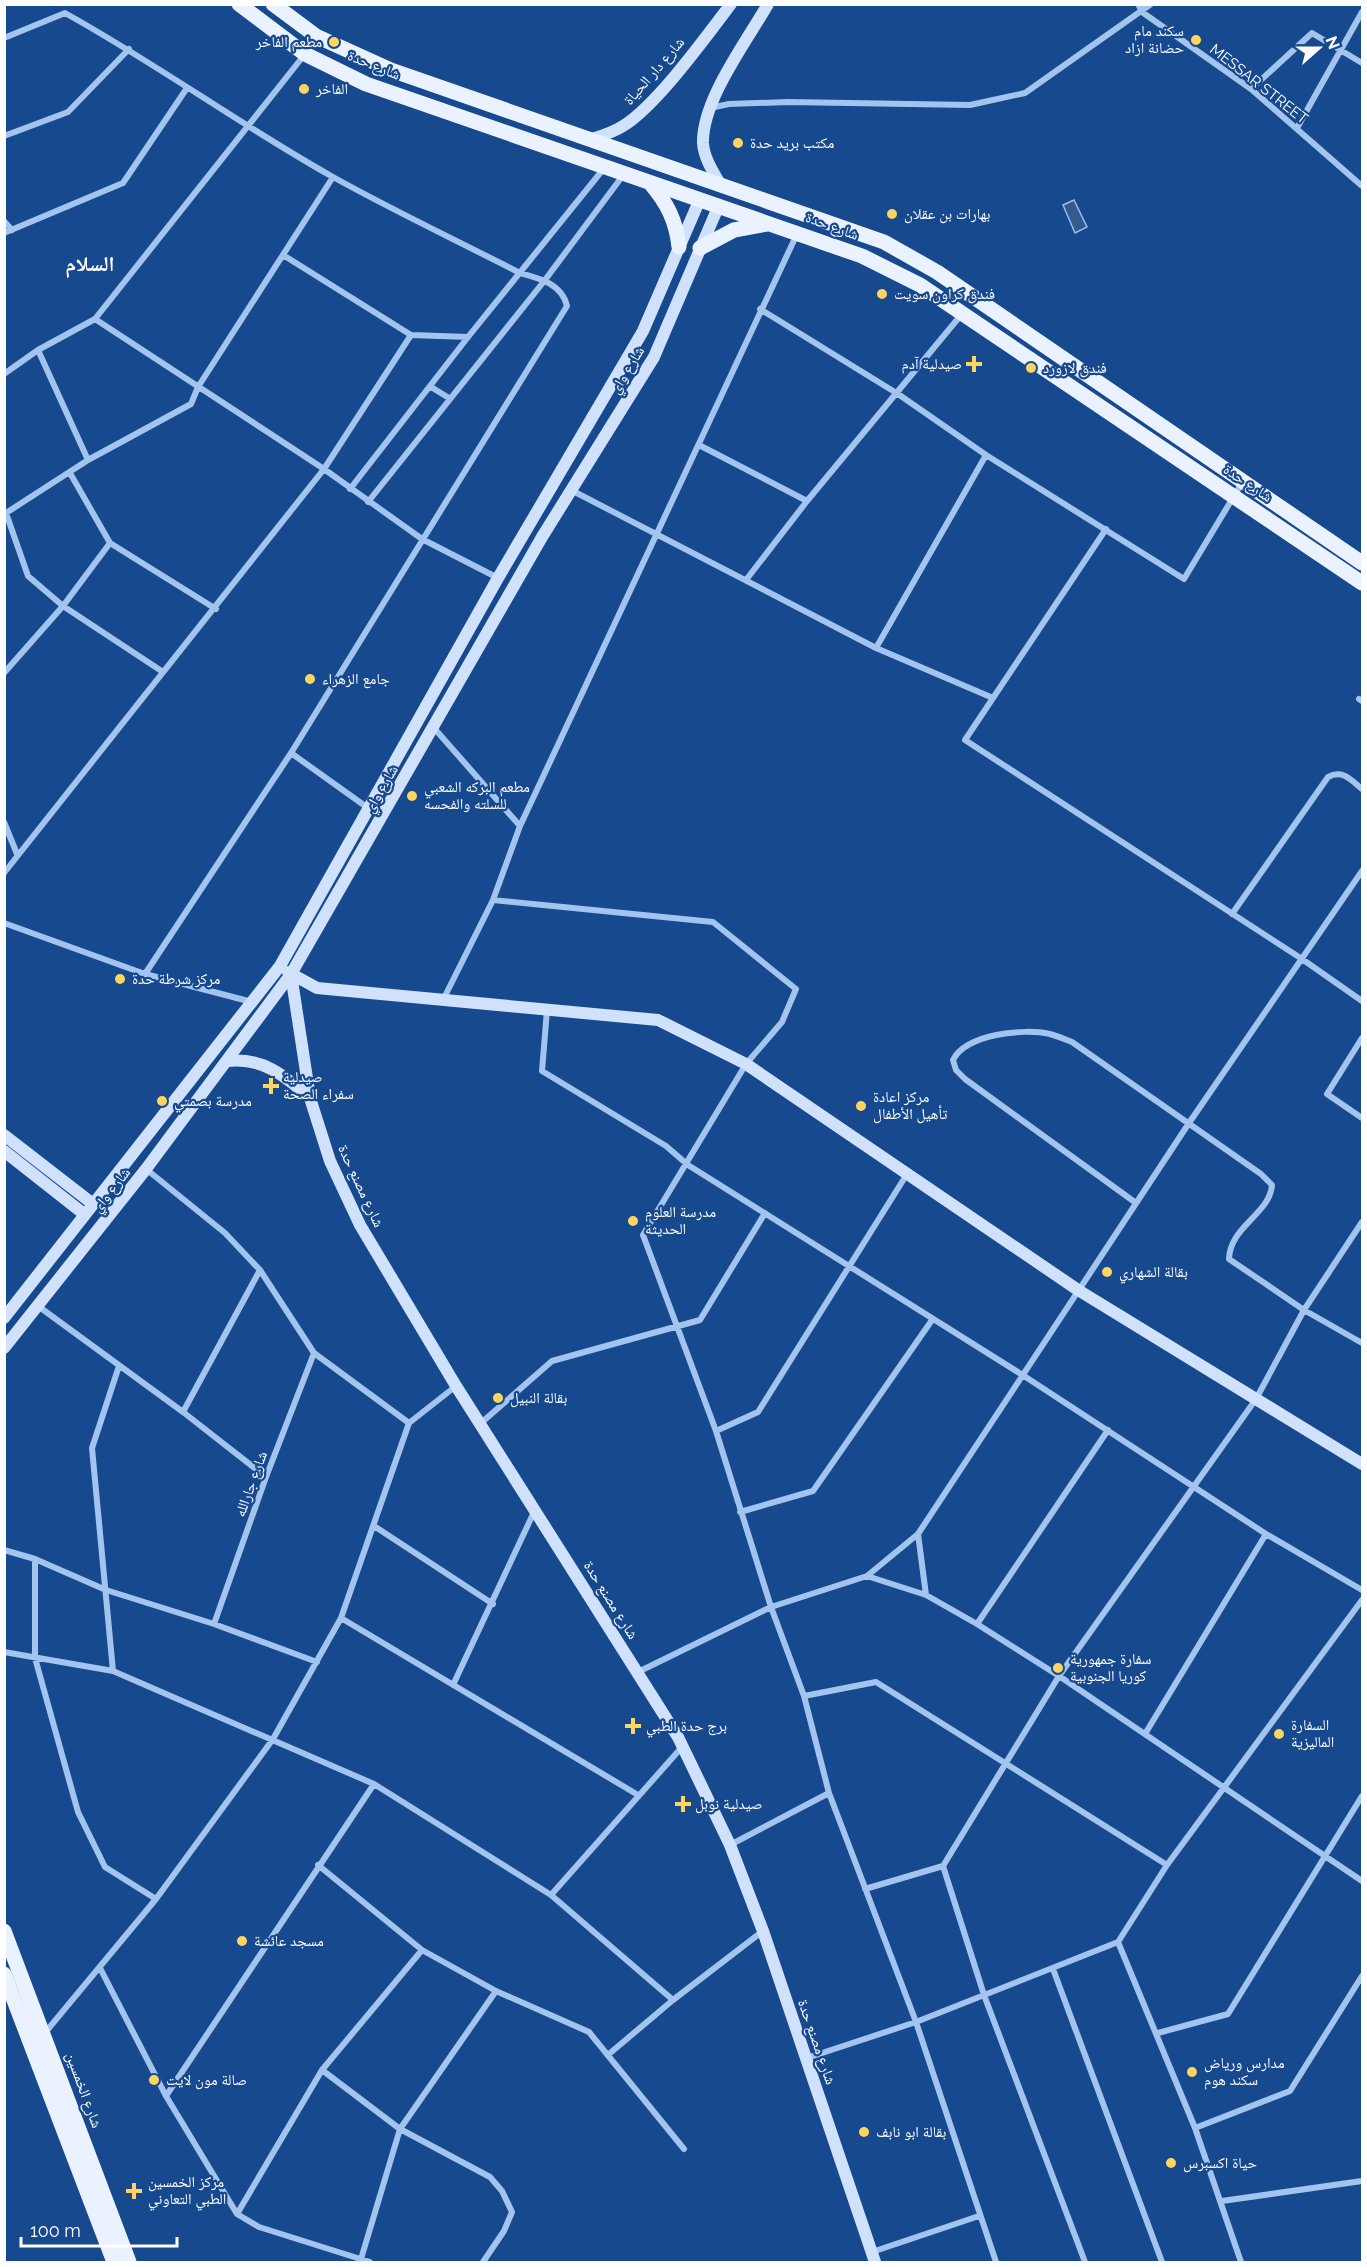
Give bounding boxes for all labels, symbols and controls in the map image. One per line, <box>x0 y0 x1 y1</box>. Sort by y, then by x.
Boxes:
north arrow <box>1289 18 1349 78</box>
place label: سكند مام حضانة ازاد <box>1125 22 1184 57</box>
place label: مطعم الفاخر <box>255 33 322 52</box>
street label: شارع دار الحياة <box>620 33 689 109</box>
marker: سكند مام حضانة ازاد <box>1189 33 1203 47</box>
text: N <box>1321 34 1344 52</box>
marker: مطعم الفاخر <box>327 35 341 49</box>
street label: MESSAR STREET <box>1206 40 1312 128</box>
street label: شارع حدة <box>345 46 403 85</box>
place label: الفاخر <box>315 80 348 98</box>
marker: الفاخر <box>297 82 311 96</box>
place label: مكتب بريد حدة <box>750 134 834 152</box>
marker: مكتب بريد حدة <box>731 136 745 150</box>
place label: بهارات بن عقلان <box>904 205 990 224</box>
marker: بهارات بن عقلان <box>885 207 899 221</box>
street label: شارع حدة <box>803 208 861 245</box>
district label: السلام <box>66 251 114 278</box>
place label: فندق كراون سويت <box>894 285 995 304</box>
marker: فندق كراون سويت <box>875 287 889 301</box>
street label: شارع واي <box>606 343 651 398</box>
place label: صيدلية آدم <box>901 355 962 374</box>
marker: صيدلية آدم <box>967 357 981 371</box>
place label: فندق لازورد <box>1043 359 1107 378</box>
marker: فندق لازورد <box>1024 361 1038 375</box>
street label: شارع حدة <box>1220 460 1276 507</box>
place label: جامع الزهراء <box>322 670 390 689</box>
marker: جامع الزهراء <box>303 672 317 686</box>
street label: شارع واي <box>360 762 404 818</box>
place label: مطعم البركه الشعبي للسلته والفحسه <box>424 778 530 813</box>
marker: مطعم البركه الشعبي للسلته والفحسه <box>405 789 419 803</box>
place label: مركز شرطة حدة <box>132 970 220 988</box>
marker: مركز شرطة حدة <box>113 972 127 986</box>
place label: صيدلية سفراء الصحة <box>283 1068 354 1103</box>
marker: صيدلية سفراء الصحة <box>264 1079 278 1093</box>
place label: مركز اعادة تأهيل الأطفال <box>873 1088 948 1124</box>
place label: مدرسة بصمتي <box>174 1092 252 1113</box>
marker: مدرسة بصمتي <box>155 1094 169 1108</box>
marker: مركز اعادة تأهيل الأطفال <box>854 1099 868 1113</box>
street label: شارع مصنع حدة <box>333 1142 388 1231</box>
street label: شارع واي <box>88 1164 136 1218</box>
place label: مدرسة العلوم الحديثة <box>645 1203 716 1238</box>
marker: مدرسة العلوم الحديثة <box>626 1214 640 1228</box>
place label: بقالة الشهاري <box>1119 1263 1188 1284</box>
marker: بقالة الشهاري <box>1100 1265 1114 1279</box>
place label: بقالة النبيل <box>510 1389 567 1408</box>
marker: بقالة النبيل <box>491 1391 505 1405</box>
street label: شارع جارالله <box>231 1449 272 1520</box>
street label: شارع مصنع حدة <box>579 1557 642 1643</box>
place label: سفارة جمهورية كوريا الجنوبية <box>1070 1650 1152 1685</box>
marker: سفارة جمهورية كوريا الجنوبية <box>1051 1661 1065 1675</box>
place label: السفارة الماليزية <box>1291 1716 1334 1751</box>
marker: برج حدة الطبي <box>624 1717 642 1735</box>
place label: برج حدة الطبي <box>646 1717 727 1738</box>
marker: السفارة الماليزية <box>1272 1727 1286 1741</box>
place label: صيدلية نوبل <box>695 1795 763 1814</box>
marker: صيدلية نوبل <box>676 1797 690 1811</box>
place label: مسجد عائشة <box>254 1932 324 1950</box>
marker: مسجد عائشة <box>235 1934 249 1948</box>
street label: شارع مصنع حدة <box>793 1997 840 2087</box>
street label: شارع الخمسين <box>61 2050 106 2131</box>
place label: مدارس ورياض سكند هوم <box>1204 2054 1285 2090</box>
marker: مدارس ورياض سكند هوم <box>1185 2065 1199 2079</box>
place label: صالة مون لايت <box>166 2071 247 2090</box>
marker: صالة مون لايت <box>147 2073 161 2087</box>
place label: بقالة ابو نابف <box>876 2123 946 2141</box>
marker: بقالة ابو نابف <box>857 2125 871 2139</box>
place label: حياة اكسبرس <box>1183 2154 1258 2173</box>
marker: حياة اكسبرس <box>1164 2156 1178 2170</box>
place label: مركز الخمسين الطبي التعاوني <box>148 2173 226 2211</box>
marker: مركز الخمسين الطبي التعاوني <box>125 2182 143 2200</box>
scale bar <box>21 2210 177 2248</box>
text: 100 m <box>30 2220 81 2241</box>

